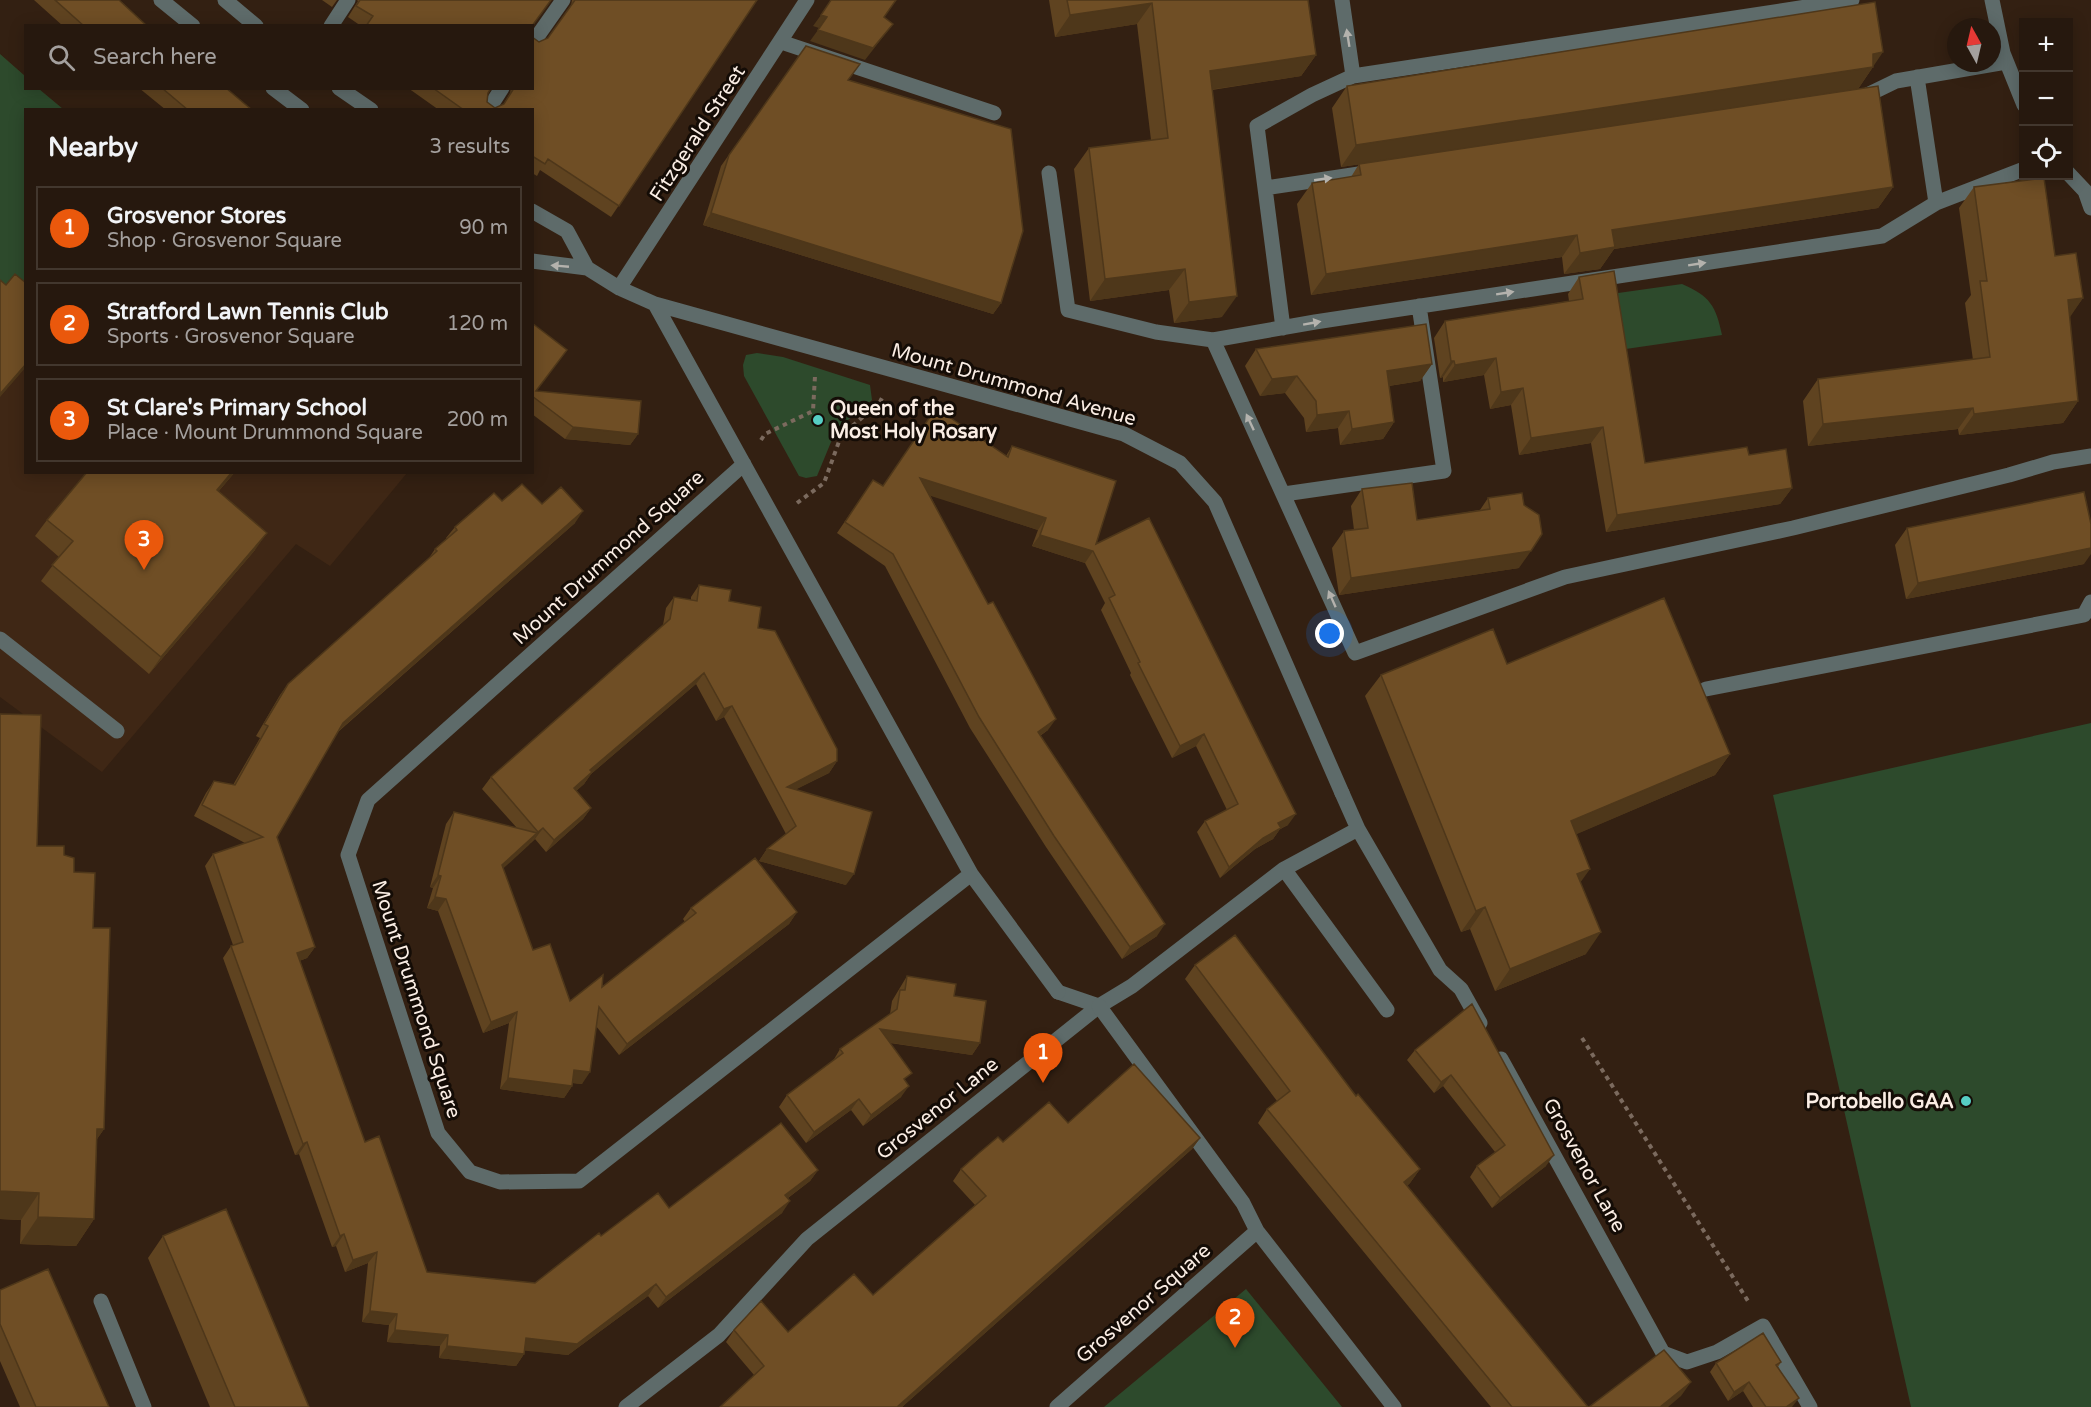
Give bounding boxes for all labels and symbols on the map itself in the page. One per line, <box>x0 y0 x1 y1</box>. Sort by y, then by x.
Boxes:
north arrow <box>1947 18 2001 72</box>
one-way arrow <box>1343 28 1352 47</box>
street label: Fitzgerald Street <box>645 61 751 206</box>
one-way arrow <box>1313 174 1332 183</box>
one-way arrow <box>1688 259 1707 268</box>
one-way arrow <box>550 261 569 271</box>
one-way arrow <box>1495 288 1514 297</box>
one-way arrow <box>1303 318 1322 327</box>
street label: Mount Drummond Avenue <box>889 339 1139 431</box>
place label: Queen of the Most Holy Rosary <box>830 397 997 444</box>
marker: Queen of the Most Holy Rosary <box>811 413 825 427</box>
one-way arrow <box>1246 414 1255 431</box>
street label: Mount Drummond Square <box>508 466 709 650</box>
pin: 3 <box>124 520 164 570</box>
one-way arrow <box>1327 591 1336 608</box>
your location <box>1315 619 1344 648</box>
street label: Mount Drummond Square <box>366 877 466 1121</box>
pin: 1 <box>1024 1034 1062 1083</box>
street label: Grosvenor Lane <box>872 1052 1003 1165</box>
place label: Portobello GAA <box>1806 1090 1954 1114</box>
street label: Grosvenor Lane <box>1537 1094 1631 1237</box>
marker: Portobello GAA <box>1959 1094 1973 1108</box>
street label: Grosvenor Square <box>1072 1239 1216 1369</box>
pin: 2 <box>1216 1298 1254 1348</box>

